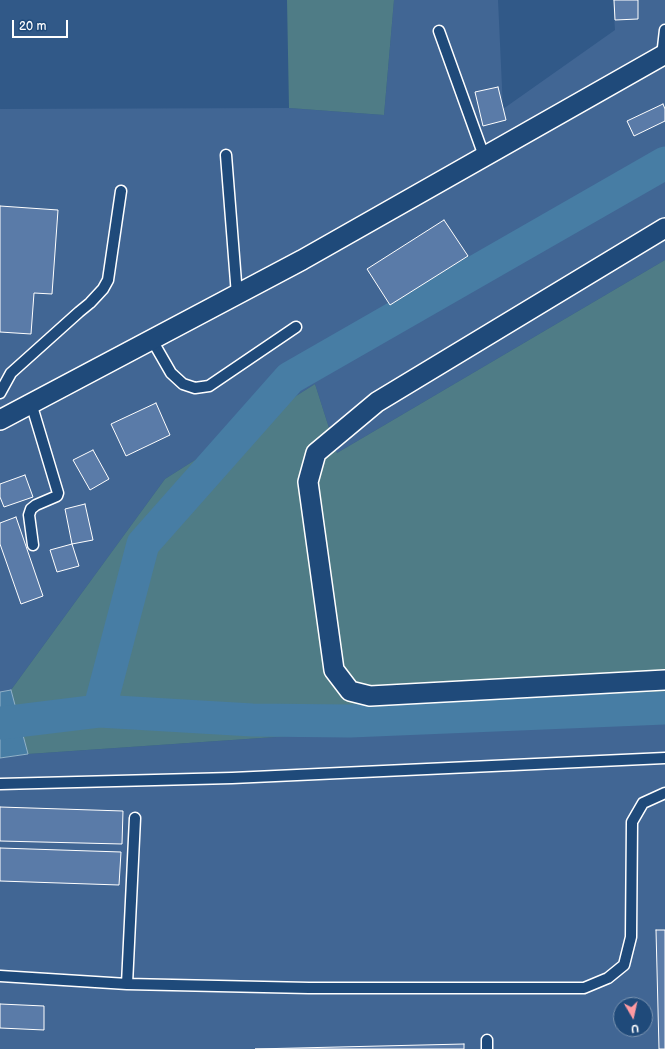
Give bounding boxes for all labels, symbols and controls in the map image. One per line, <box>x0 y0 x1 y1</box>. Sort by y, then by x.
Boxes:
scale bar <box>14 12 70 38</box>
text: 20 m <box>19 19 46 34</box>
north arrow <box>613 997 653 1037</box>
text: U <box>630 1021 640 1035</box>

